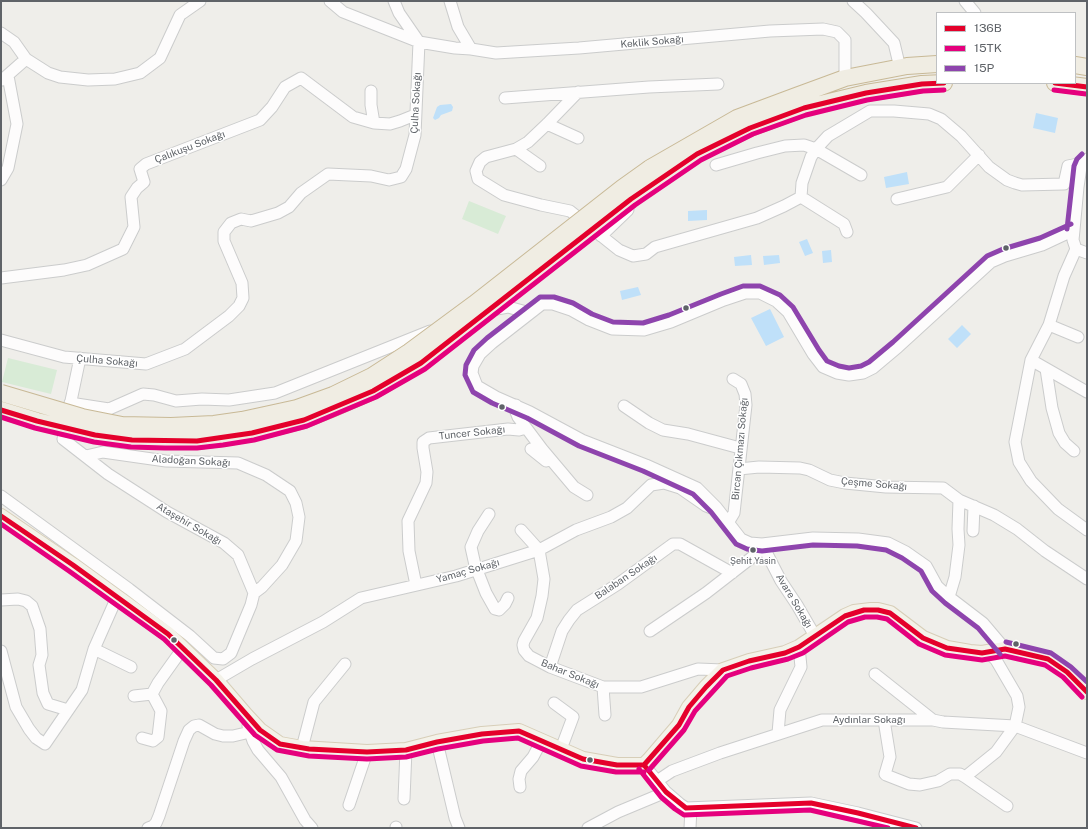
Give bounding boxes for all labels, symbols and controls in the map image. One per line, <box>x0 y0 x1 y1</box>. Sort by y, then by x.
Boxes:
legend <box>936 12 1076 84</box>
text: 136B <box>974 21 1002 35</box>
street label: Keklik Sokağı <box>620 33 684 51</box>
text: 15TK <box>974 41 1002 55</box>
text: 15P <box>974 61 994 75</box>
street label: Çulha Sokağı <box>408 72 424 134</box>
street label: Çalıkuşu Sokağı <box>153 128 227 166</box>
unlabelled marker <box>1001 243 1011 253</box>
unlabelled marker <box>681 303 691 313</box>
street label: Çulha Sokağı <box>76 352 138 370</box>
street label: Bircan Çıkmazı Sokağı <box>730 397 750 501</box>
unlabelled marker <box>497 402 507 412</box>
street label: Tuncer Sokağı <box>438 424 506 442</box>
street label: Aladoğan Sokağı <box>151 453 231 469</box>
street label: Çeşme Sokağı <box>840 475 908 493</box>
street label: Ataşehir Sokağı <box>154 500 224 548</box>
marker: Şehit Yasin <box>748 545 758 555</box>
street label: Balaban Sokağı <box>593 552 659 602</box>
street label: Yamaç Sokağı <box>435 556 501 586</box>
place label: Şehit Yasin <box>730 556 776 566</box>
street label: Avare Sokağı <box>773 572 815 630</box>
unlabelled marker <box>169 635 179 645</box>
unlabelled marker <box>1011 639 1021 649</box>
street label: Bahar Sokağı <box>539 657 601 691</box>
street label: Aydınlar Sokağı <box>833 714 905 726</box>
unlabelled marker <box>585 755 595 765</box>

